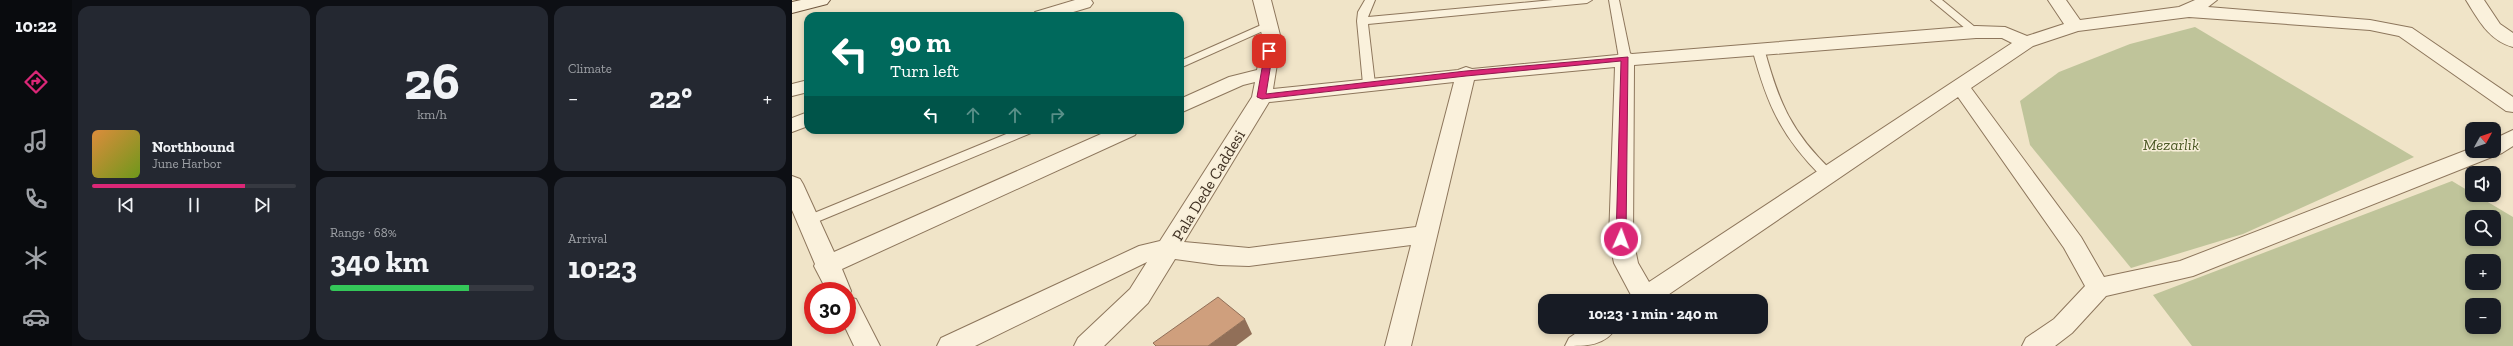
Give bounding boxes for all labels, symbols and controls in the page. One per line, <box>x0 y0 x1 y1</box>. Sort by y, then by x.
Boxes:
text: 10:22 <box>15 15 57 37</box>
text: 90 m <box>890 26 951 59</box>
icon: left <box>824 28 876 80</box>
pin <box>1252 34 1286 68</box>
icon: arrive <box>1258 40 1280 62</box>
text: 26 <box>404 50 460 112</box>
text: Turn left <box>890 60 959 82</box>
text: Climate <box>568 61 612 76</box>
icon: directions <box>22 68 50 96</box>
text: 22° <box>649 80 692 116</box>
text: − <box>568 85 578 112</box>
text: + <box>763 85 772 112</box>
icon: left <box>920 104 942 126</box>
icon: ahead <box>962 104 984 126</box>
icon: ahead <box>1004 104 1026 126</box>
icon: right <box>1046 104 1068 126</box>
text: km/h <box>417 107 447 122</box>
north arrow <box>2465 122 2501 158</box>
map controls <box>2465 122 2501 334</box>
street label: Pala Dede Caddesi <box>1168 126 1249 244</box>
icon: music <box>22 127 50 155</box>
park label: Mezarlık <box>2143 135 2199 154</box>
text: Northbound <box>152 138 235 156</box>
text: June Harbor <box>152 156 222 171</box>
button: sound <box>2465 166 2501 202</box>
icon: phone <box>22 185 50 213</box>
icon: previous <box>115 194 137 216</box>
icon: pause <box>183 194 205 216</box>
icon: next <box>251 194 273 216</box>
button: search <box>2465 210 2501 246</box>
position arrow <box>1600 218 1642 260</box>
text: Range · 68% <box>330 225 397 240</box>
text: Arrival <box>568 231 607 246</box>
icon: climate <box>22 244 50 272</box>
text: 340 km <box>330 244 429 280</box>
text: 10:23 <box>568 250 637 286</box>
button: + <box>2465 254 2501 290</box>
speed limit sign: 30 <box>804 282 856 334</box>
button: − <box>2465 298 2501 334</box>
icon: car <box>22 303 50 331</box>
text: 10:23 · 1 min · 240 m <box>1588 305 1718 323</box>

